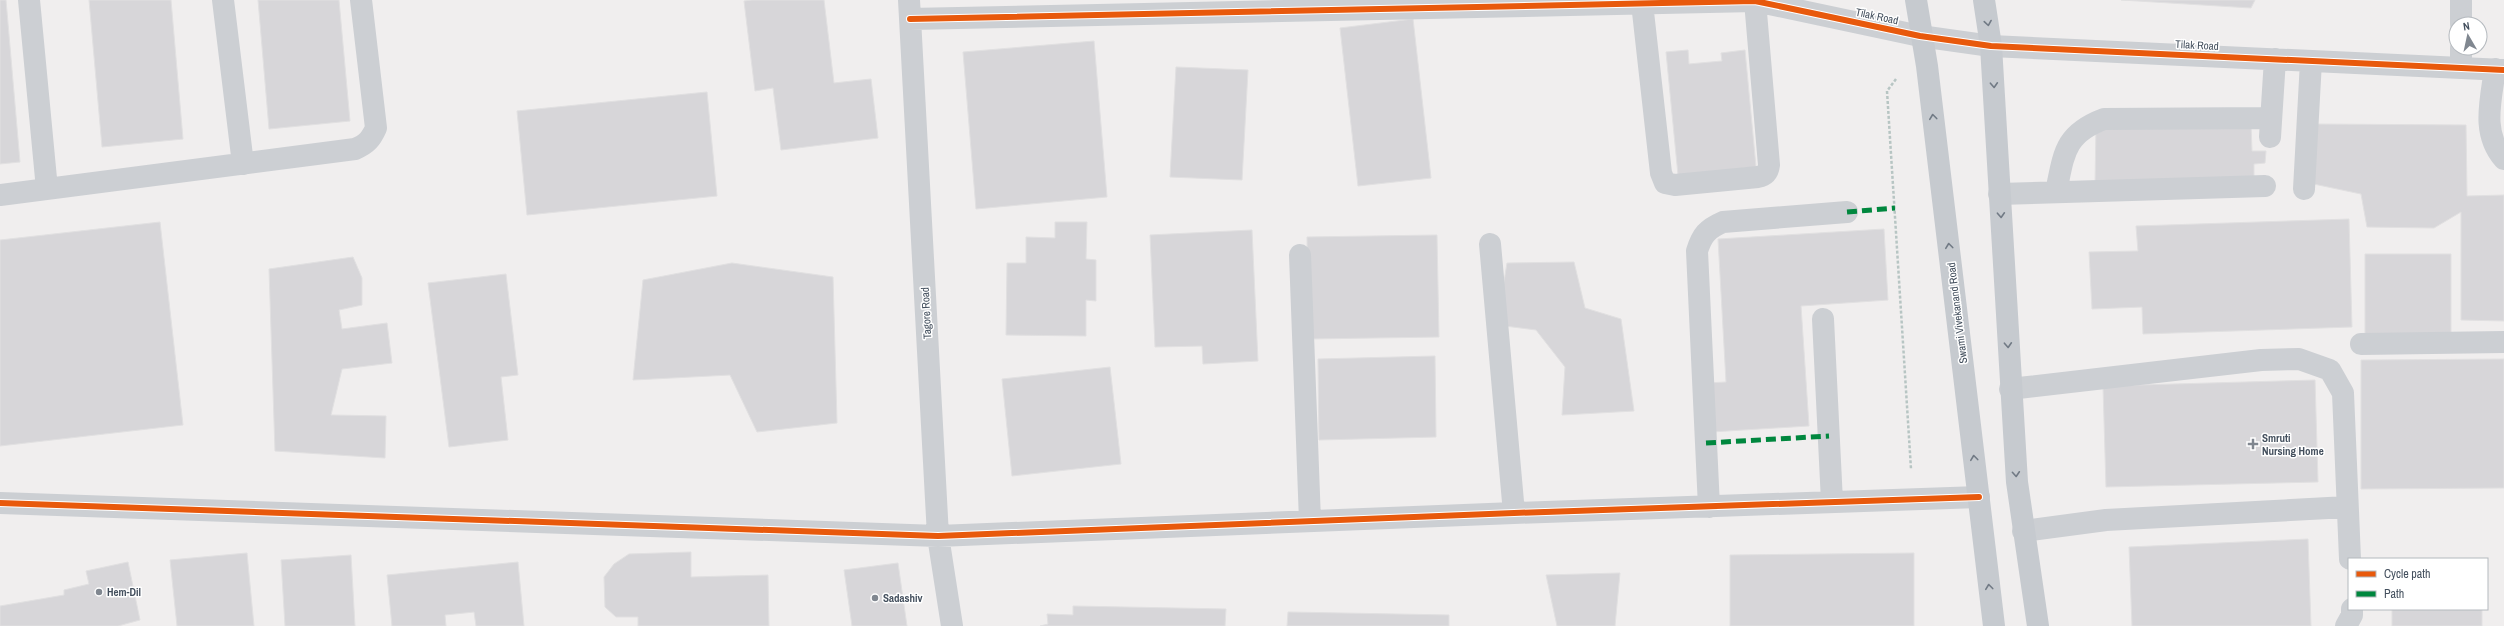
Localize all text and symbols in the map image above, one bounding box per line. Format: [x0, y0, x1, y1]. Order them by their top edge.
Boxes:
street label: Tilak Road [1854, 5, 1900, 27]
north arrow [2448, 16, 2488, 56]
text: N [2462, 19, 2471, 34]
one-way arrow [1983, 20, 1991, 26]
street label: Tilak Road [2175, 37, 2219, 53]
one-way arrow [1989, 82, 1998, 88]
one-way arrow [1929, 114, 1938, 120]
one-way arrow [1996, 212, 2005, 218]
one-way arrow [1944, 243, 1953, 249]
street label: Swami Vivekanand Road [1944, 262, 1970, 364]
street label: Tagore Road [918, 287, 934, 339]
one-way arrow [2003, 342, 2012, 348]
place label: Smruti Nursing Home [2262, 431, 2324, 458]
marker: Smruti Nursing Home [2247, 438, 2259, 450]
one-way arrow [1970, 455, 1979, 461]
one-way arrow [2012, 471, 2021, 477]
legend [2348, 558, 2488, 610]
text: Cycle path [2384, 566, 2431, 582]
one-way arrow [1985, 584, 1994, 590]
place label: Hem-Dil [107, 585, 141, 599]
text: Path [2384, 586, 2404, 602]
marker: Hem-Dil [94, 587, 104, 597]
place label: Sadashiv [883, 591, 923, 605]
marker: Sadashiv [870, 593, 880, 603]

